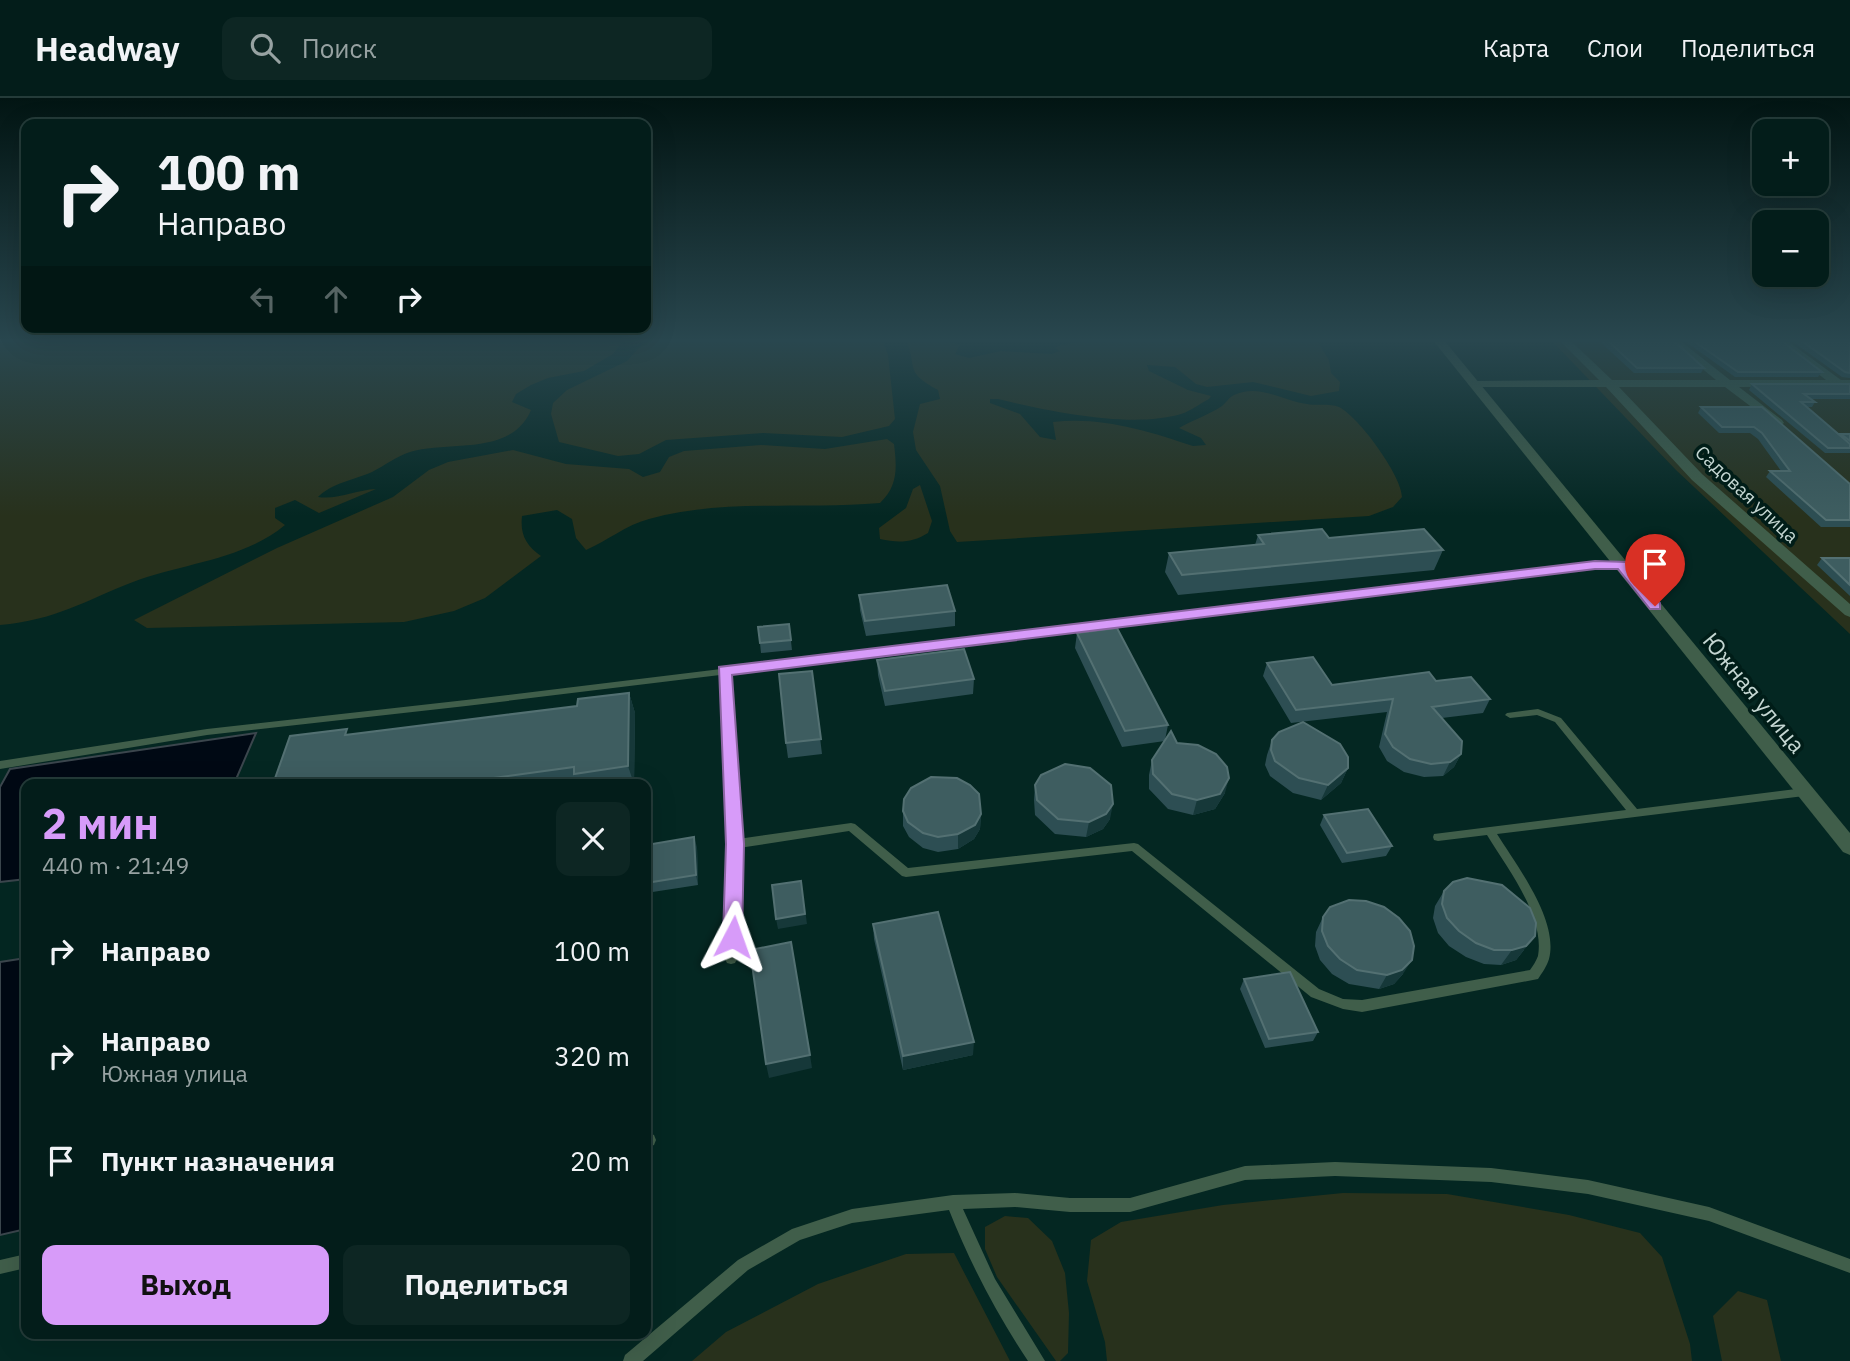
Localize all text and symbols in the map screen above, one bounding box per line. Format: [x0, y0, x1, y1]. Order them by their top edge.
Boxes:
search box [222, 17, 712, 80]
text: Headway [35, 27, 180, 70]
icon: search [246, 29, 284, 67]
text: Поиск [302, 31, 377, 65]
text: Карта [1483, 32, 1549, 64]
text: Слои [1587, 32, 1643, 64]
text: Поделиться [1681, 32, 1815, 64]
map controls [1752, 119, 1829, 287]
button: + [1752, 119, 1829, 196]
text: 100 m [157, 140, 301, 203]
icon: right [42, 147, 133, 238]
text: Направо [157, 202, 286, 244]
button: − [1752, 210, 1829, 287]
icon: left [244, 280, 282, 318]
icon: ahead [317, 280, 355, 318]
icon: right [390, 280, 428, 318]
street label: Садовая улица [1690, 440, 1804, 548]
pin [1625, 534, 1685, 606]
icon: arrive [1636, 545, 1674, 583]
street label: Южная улица [1697, 626, 1813, 759]
text: 2 мин [42, 796, 159, 851]
button: close [556, 802, 630, 876]
text: 440 m · 21:49 [42, 850, 189, 880]
position arrow [696, 900, 770, 974]
icon: right [42, 932, 80, 970]
text: Направо [101, 934, 210, 968]
text: 100 m [554, 934, 630, 968]
text: Направо [101, 1024, 210, 1058]
icon: right [42, 1037, 80, 1075]
text: 320 m [554, 1039, 630, 1073]
text: Южная улица [101, 1058, 248, 1088]
icon: arrive [42, 1142, 80, 1180]
text: Пункт назначения [101, 1144, 335, 1178]
text: 20 m [570, 1144, 630, 1178]
button: Выход [42, 1245, 329, 1325]
button: Поделиться [343, 1245, 630, 1325]

